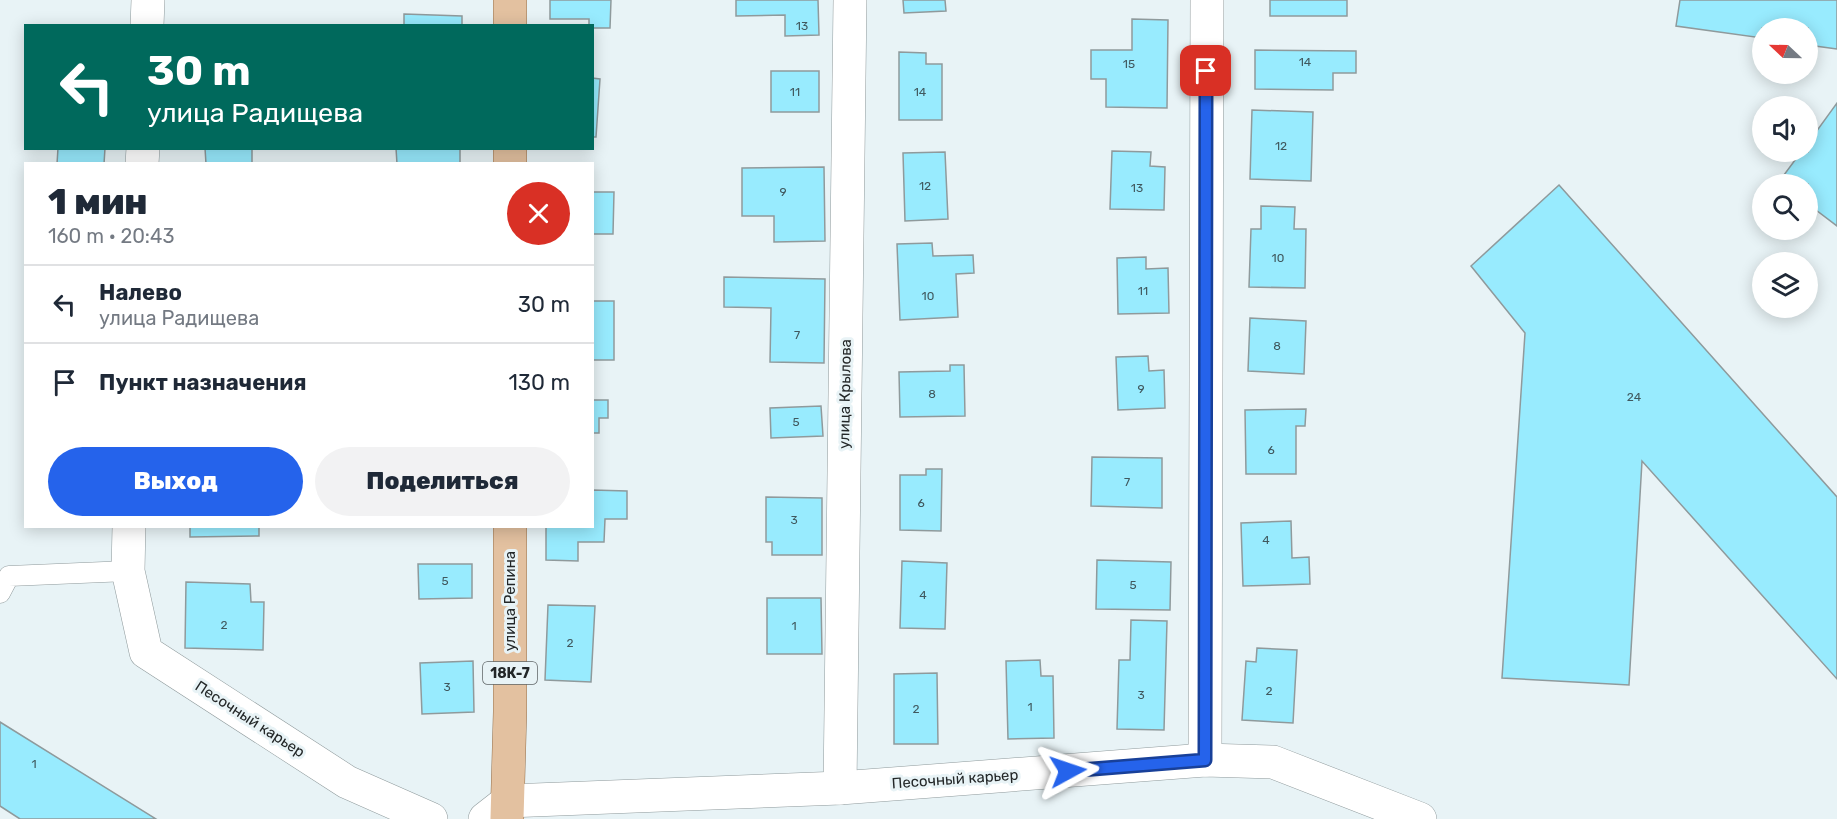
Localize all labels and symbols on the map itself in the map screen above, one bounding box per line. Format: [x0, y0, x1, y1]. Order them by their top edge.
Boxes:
north arrow [1752, 18, 1818, 84]
house number: 13 [796, 19, 808, 33]
pin [1180, 45, 1231, 96]
house number: 14 [1299, 55, 1312, 69]
house number: 15 [1123, 57, 1135, 71]
house number: 11 [790, 85, 800, 99]
house number: 14 [914, 85, 927, 99]
house number: 12 [1275, 139, 1287, 153]
house number: 12 [919, 179, 931, 193]
house number: 13 [1131, 181, 1143, 195]
house number: 9 [779, 185, 787, 199]
house number: 10 [1272, 251, 1284, 265]
house number: 11 [1138, 284, 1148, 298]
house number: 10 [922, 289, 934, 303]
house number: 7 [794, 328, 800, 342]
street label: улица Крылова [835, 339, 855, 449]
house number: 8 [1273, 339, 1281, 353]
house number: 9 [1137, 382, 1145, 396]
house number: 8 [928, 387, 936, 401]
house number: 24 [1627, 390, 1642, 404]
house number: 5 [792, 415, 800, 429]
house number: 6 [1267, 443, 1275, 457]
house number: 7 [1124, 475, 1130, 489]
house number: 6 [917, 496, 925, 510]
house number: 3 [790, 513, 798, 527]
house number: 4 [1262, 533, 1270, 547]
street label: улица Репина [501, 551, 519, 651]
house number: 5 [441, 574, 449, 588]
house number: 5 [1129, 578, 1137, 592]
house number: 4 [919, 588, 927, 602]
house number: 2 [220, 618, 228, 632]
house number: 1 [791, 619, 797, 633]
house number: 2 [566, 636, 574, 650]
road number: 18К-7 [483, 662, 537, 684]
street label: Песочный карьер [192, 677, 308, 761]
house number: 3 [443, 680, 451, 694]
house number: 2 [1265, 684, 1273, 698]
house number: 3 [1137, 688, 1145, 702]
house number: 1 [1027, 700, 1033, 714]
house number: 2 [912, 702, 920, 716]
position arrow [1036, 739, 1100, 803]
house number: 1 [31, 757, 37, 771]
street label: Песочный карьер [891, 766, 1019, 792]

